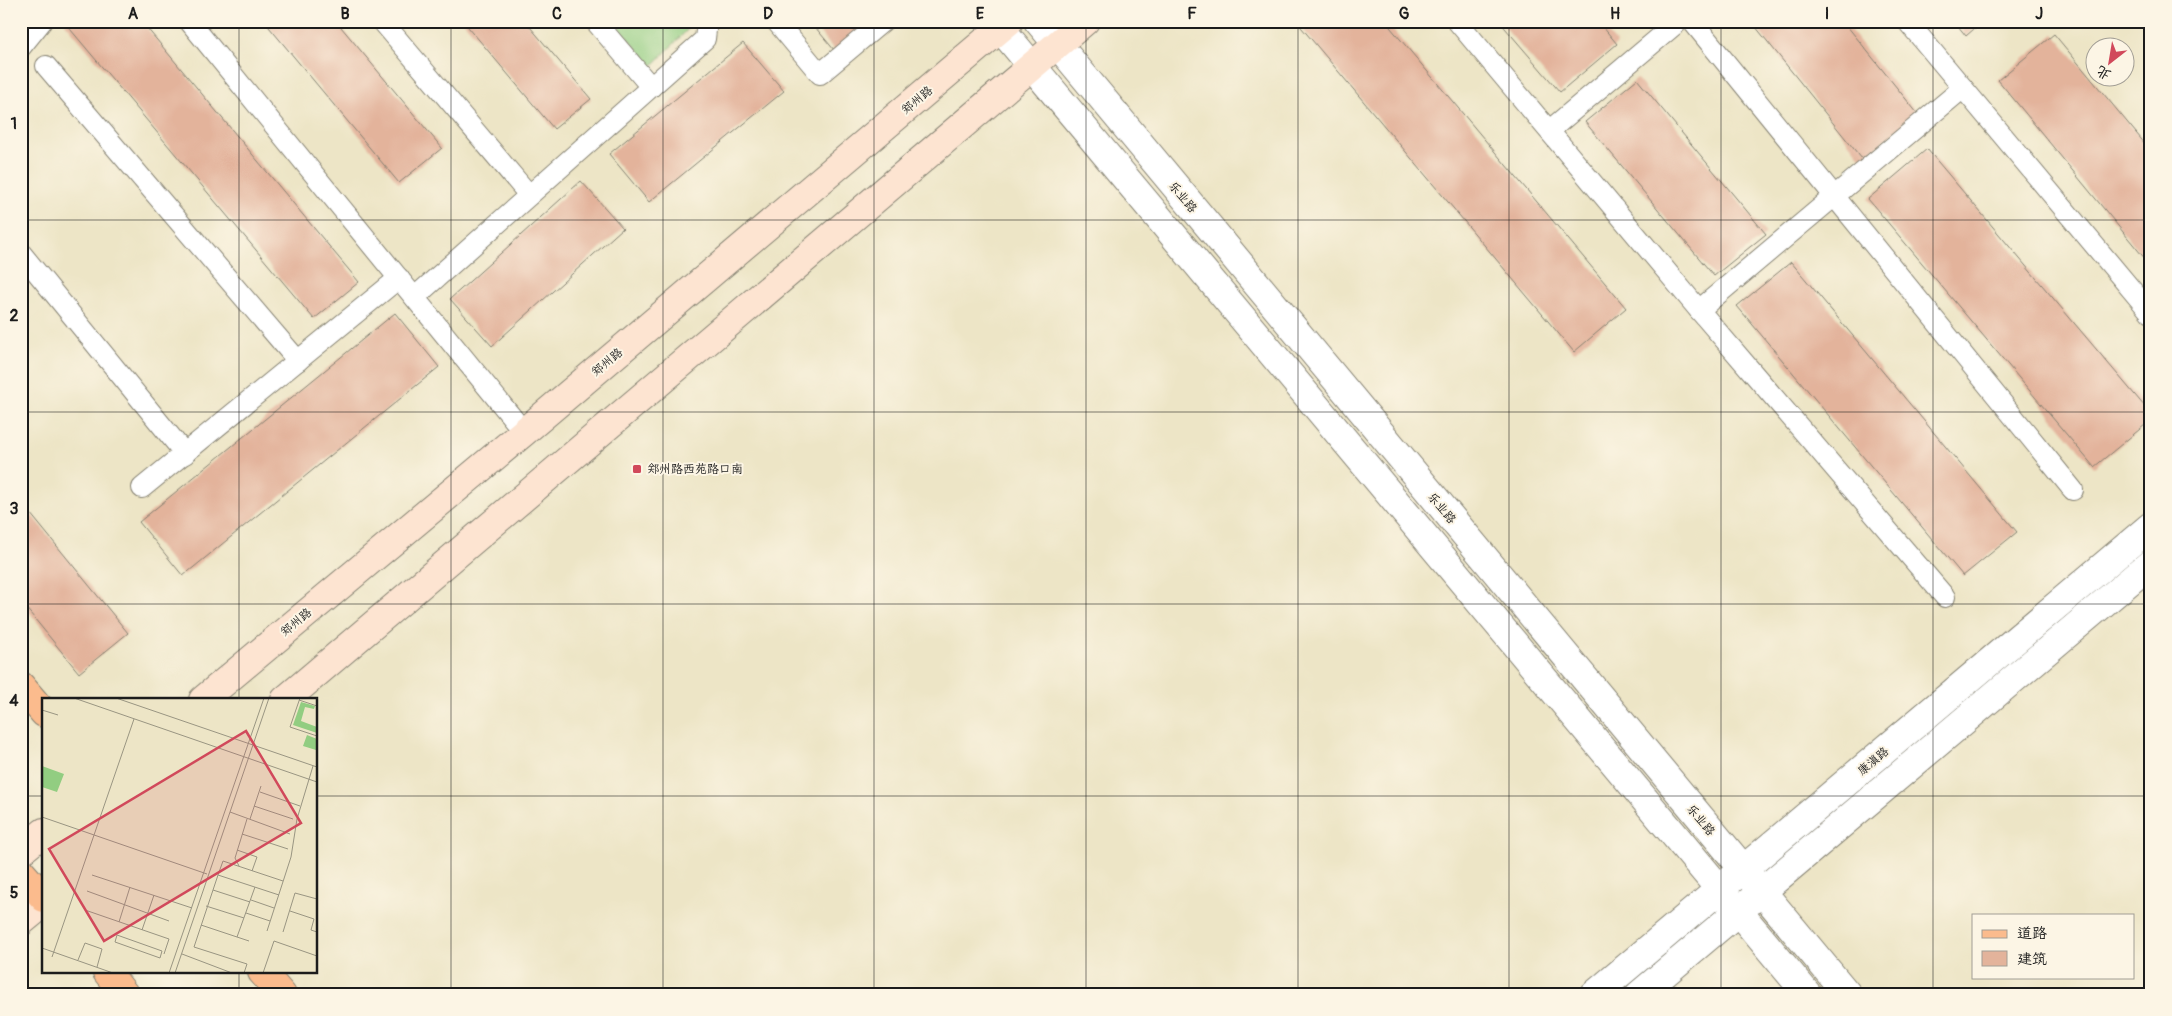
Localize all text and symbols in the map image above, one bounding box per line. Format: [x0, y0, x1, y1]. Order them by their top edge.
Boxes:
text: A [128, 4, 139, 24]
text: B [340, 4, 350, 24]
text: C [552, 4, 562, 24]
text: D [763, 4, 773, 24]
text: E [976, 4, 985, 24]
text: F [1187, 4, 1197, 24]
text: G [1399, 4, 1410, 24]
text: H [1610, 4, 1620, 24]
text: I [1825, 4, 1829, 24]
text: J [2035, 4, 2043, 24]
north arrow [2084, 38, 2134, 88]
text: 北 [2093, 62, 2114, 84]
street label: 郑州路 [899, 83, 936, 118]
text: 1 [11, 114, 17, 134]
street label: 乐业路 [1165, 179, 1200, 216]
text: 2 [10, 306, 19, 326]
street label: 郑州路 [589, 345, 626, 380]
place label: 郑州路西苑路口南 [647, 462, 743, 477]
marker: 郑州路西苑路口南 [631, 463, 643, 475]
street label: 乐业路 [1424, 490, 1459, 527]
text: 3 [10, 499, 19, 519]
street label: 郑州路 [278, 605, 315, 640]
text: 4 [9, 691, 19, 711]
inset map [42, 698, 318, 974]
street label: 康滇路 [1855, 744, 1892, 779]
street label: 乐业路 [1683, 802, 1718, 839]
text: 5 [10, 883, 19, 903]
legend [1972, 914, 2134, 978]
text: 道路 [2017, 924, 2047, 943]
text: 建筑 [2017, 950, 2047, 969]

